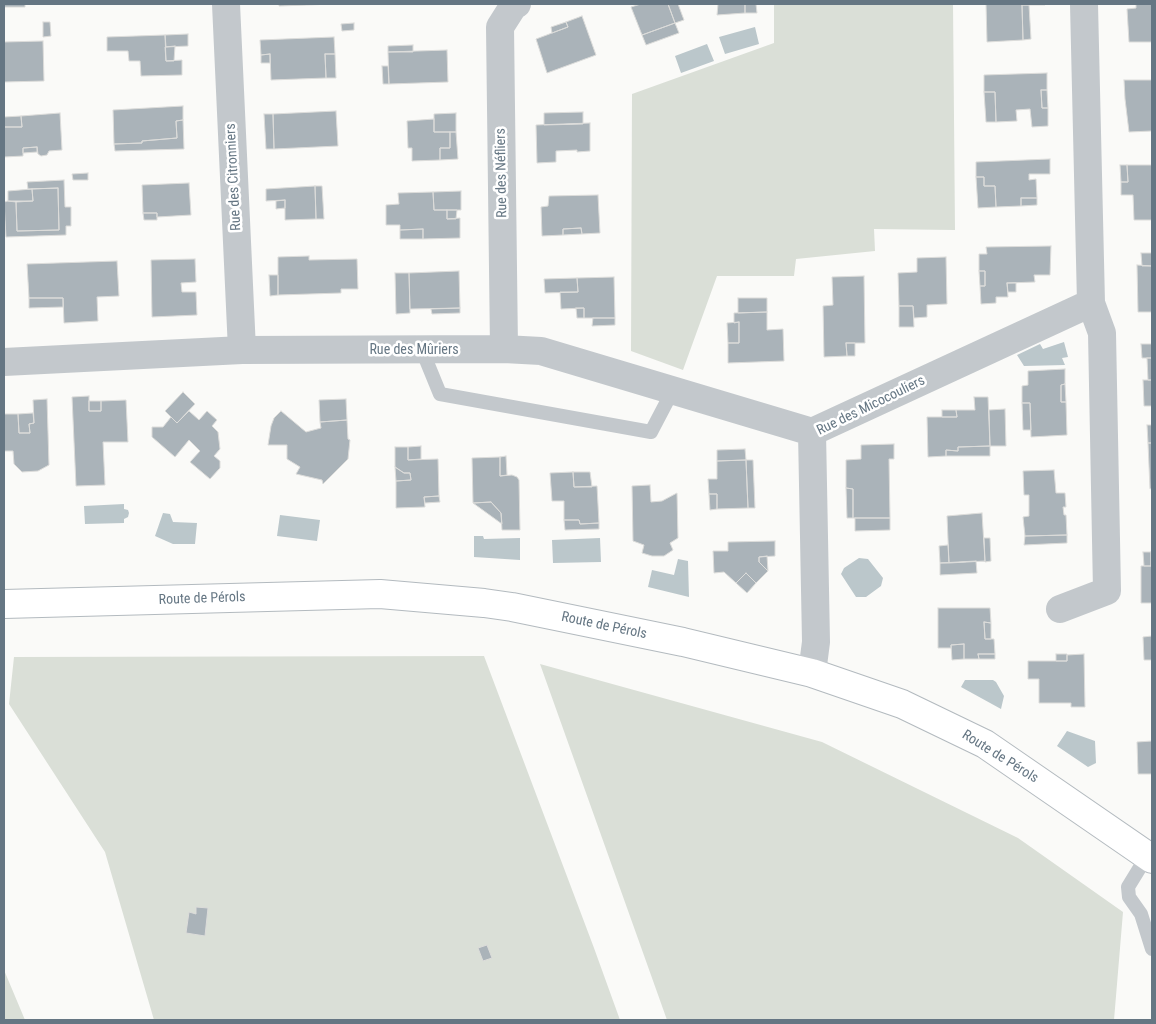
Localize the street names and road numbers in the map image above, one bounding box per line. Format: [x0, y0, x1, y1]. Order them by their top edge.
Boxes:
street label: Rue des Citronniers [223, 123, 245, 231]
street label: Rue des Néfliers [493, 128, 511, 218]
street label: Rue des Mûriers [369, 342, 459, 358]
street label: Rue des Micocouliers [814, 373, 928, 439]
street label: Route de Pérols [158, 589, 246, 609]
street label: Route de Pérols [560, 609, 648, 643]
street label: Route de Pérols [959, 727, 1041, 787]

